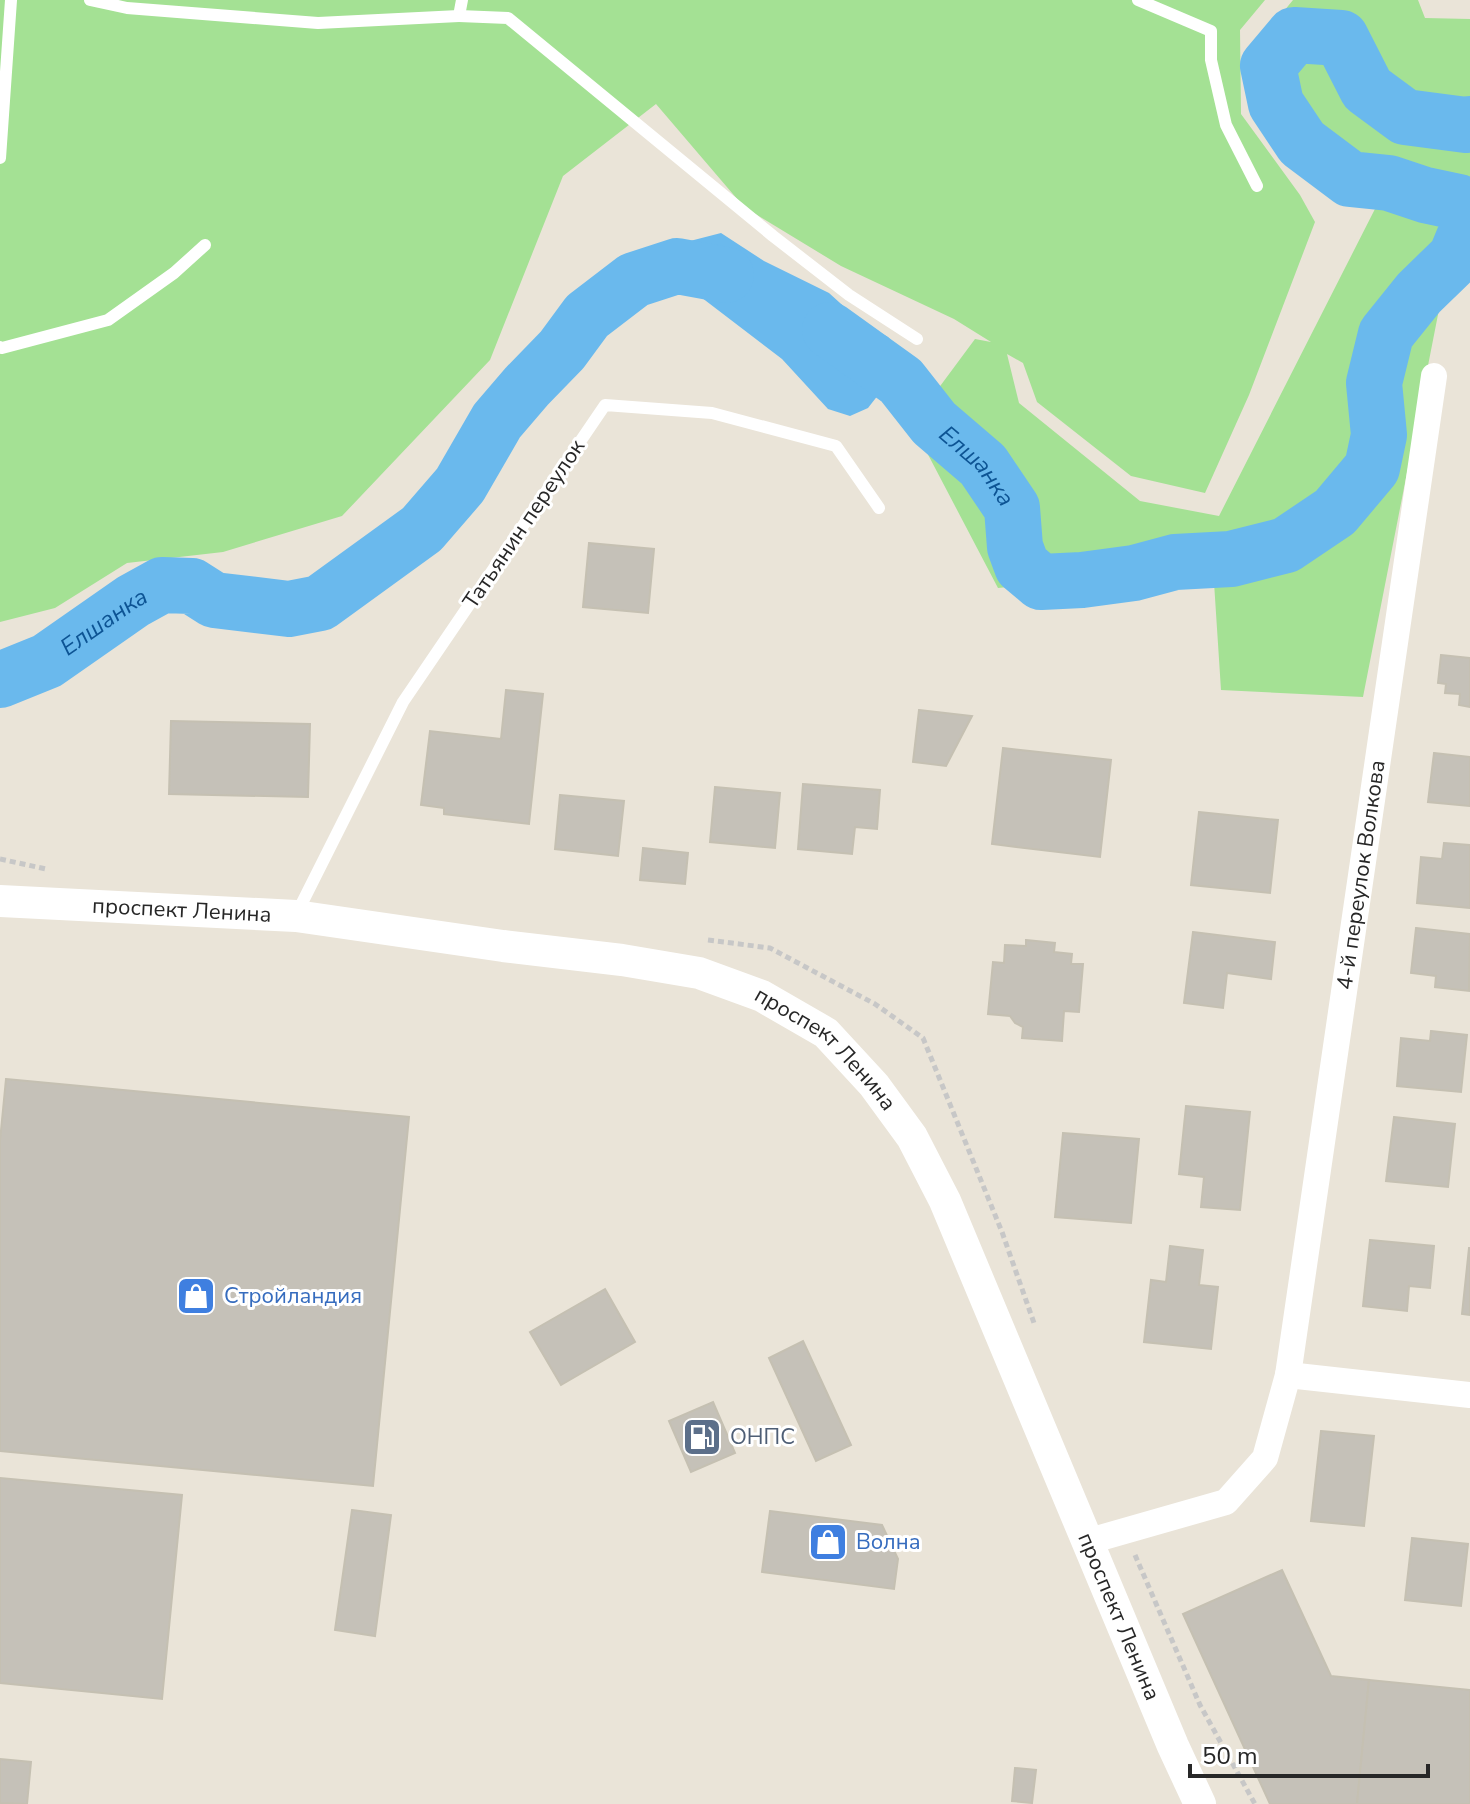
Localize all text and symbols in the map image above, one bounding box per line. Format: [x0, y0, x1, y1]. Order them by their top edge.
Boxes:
water label: Елшанка [932, 418, 1022, 512]
street label: Татьянин переулок [456, 433, 592, 615]
water label: Елшанка [54, 580, 153, 663]
street label: 4-й переулок Волкова [1330, 758, 1393, 992]
street label: проспект Ленина [91, 891, 272, 930]
street label: проспект Ленина [749, 980, 903, 1117]
shop icon: Стройландия [175, 1275, 217, 1317]
place label: Стройландия [224, 1281, 362, 1311]
fuel station icon: ОНПС [681, 1416, 723, 1458]
place label: ОНПС [730, 1422, 795, 1452]
shop icon: Волна [807, 1521, 849, 1563]
place label: Волна [856, 1527, 921, 1557]
street label: проспект Ленина [1070, 1528, 1167, 1705]
scale bar [1190, 1728, 1428, 1778]
text: 50 m [1202, 1740, 1258, 1772]

